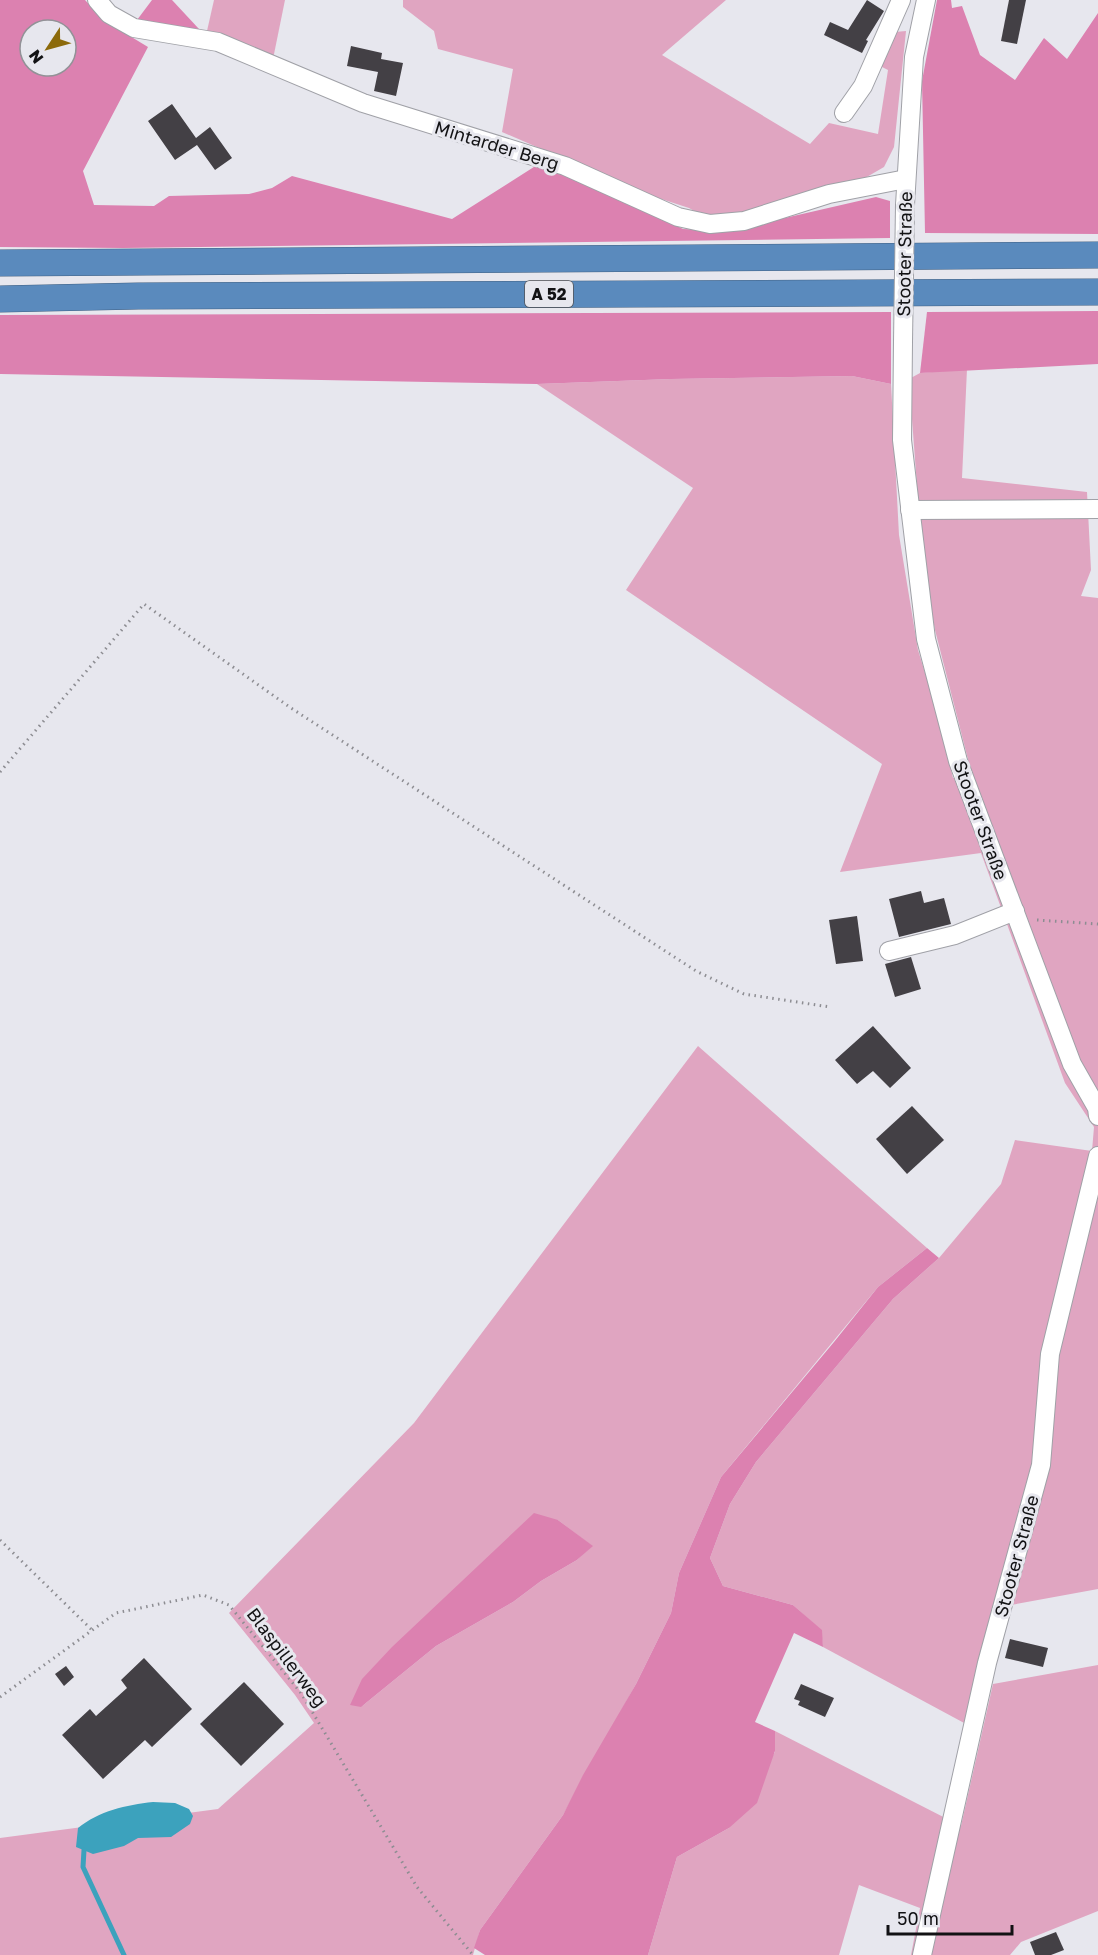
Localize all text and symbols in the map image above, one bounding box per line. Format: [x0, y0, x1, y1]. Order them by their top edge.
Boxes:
north arrow [18, 18, 78, 78]
text: N [24, 46, 48, 68]
street label: Mintarder Berg [432, 116, 562, 174]
street label: Stooter Straße [892, 191, 916, 317]
road number: A 52 [525, 281, 573, 307]
street label: Stooter Straße [949, 757, 1013, 883]
street label: Stooter Straße [989, 1493, 1043, 1619]
street label: Blaspillerweg [243, 1603, 331, 1711]
scale bar [888, 1898, 1012, 1936]
text: 50 m [897, 1907, 939, 1929]

